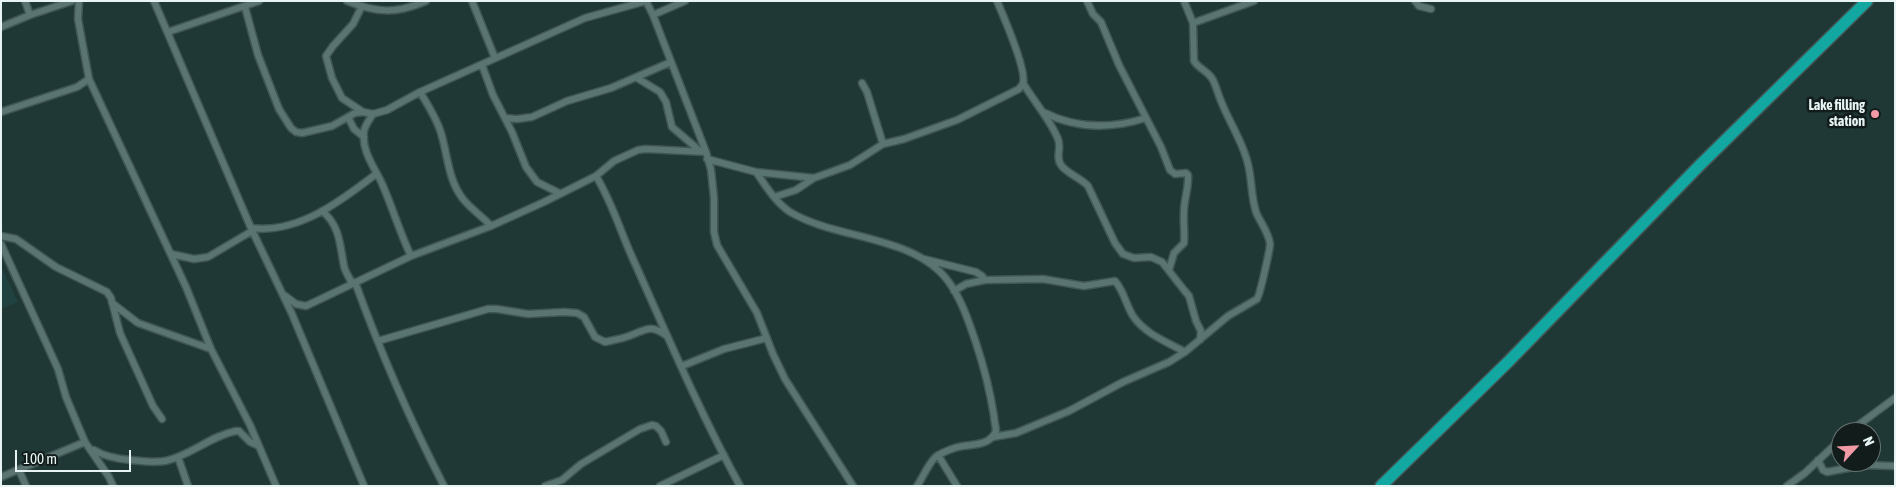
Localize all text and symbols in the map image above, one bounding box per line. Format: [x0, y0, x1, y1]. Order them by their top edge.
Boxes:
place label: Lake filling station [1808, 98, 1865, 130]
marker: Lake filling station [1869, 108, 1881, 120]
north arrow [1831, 422, 1881, 472]
text: N [1860, 434, 1878, 448]
scale bar [18, 440, 134, 472]
text: 100 m [23, 450, 57, 467]

